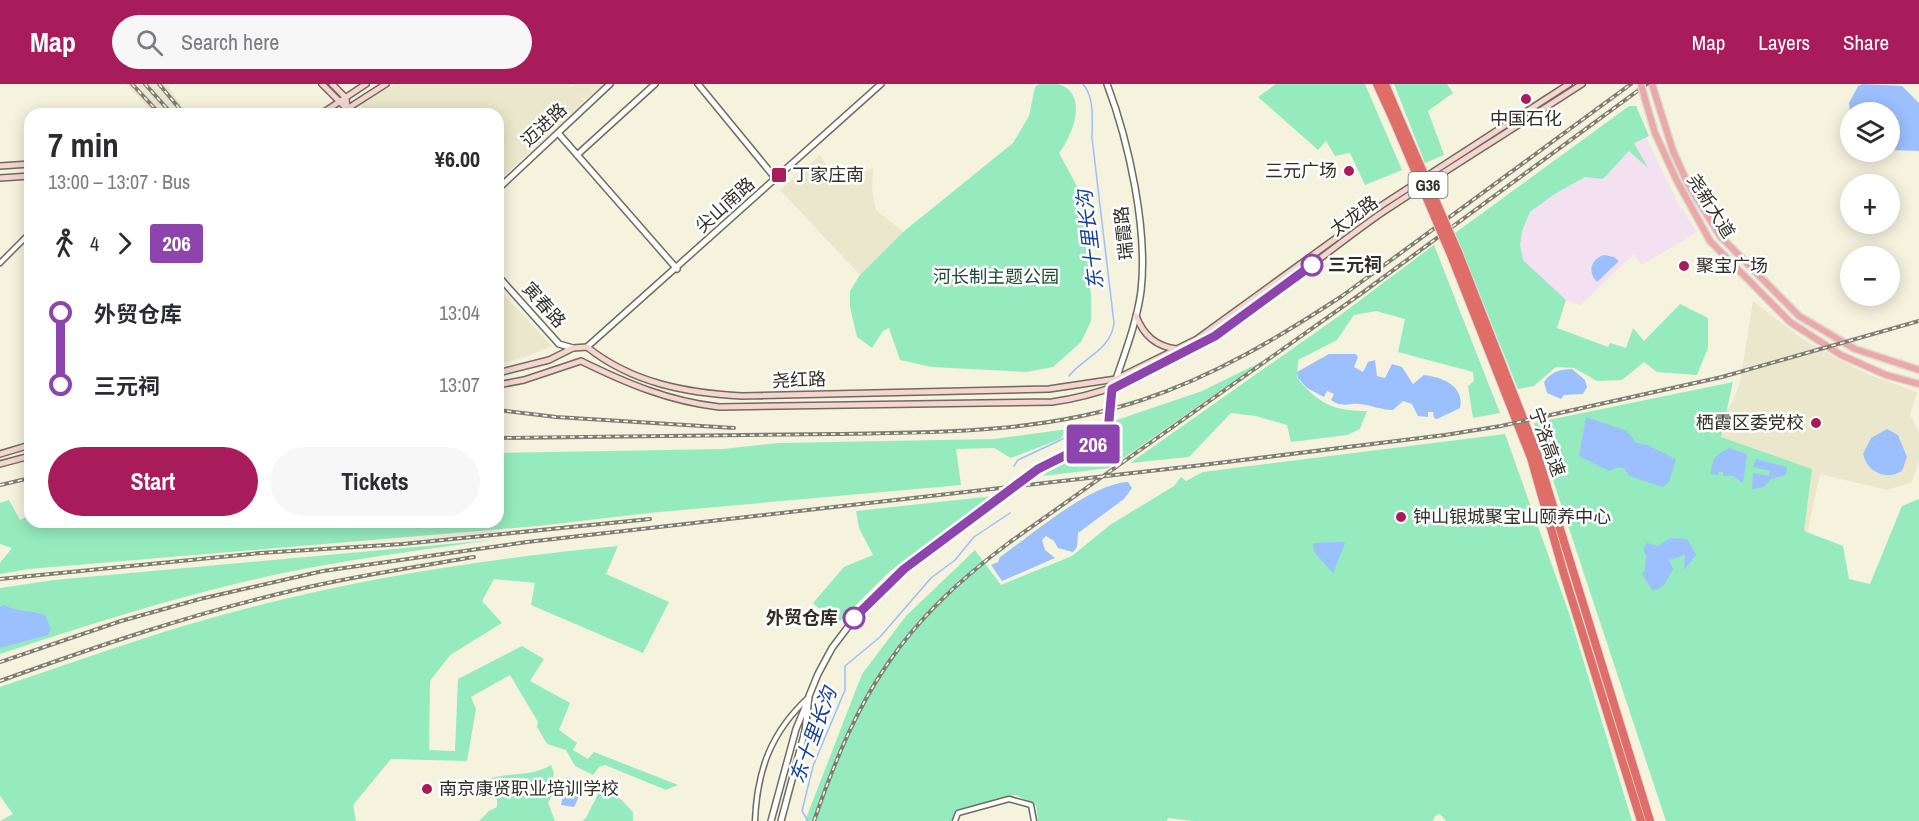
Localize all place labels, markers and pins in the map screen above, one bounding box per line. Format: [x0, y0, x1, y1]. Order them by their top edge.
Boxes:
marker: 中国石化 [1519, 92, 1533, 106]
place label: 中国石化 [1490, 106, 1562, 131]
place label: 三元广场 [1265, 158, 1337, 183]
place label: 丁家庄南 [792, 162, 864, 187]
marker: 三元广场 [1342, 164, 1356, 178]
marker: 丁家庄南 [770, 166, 788, 184]
place label: 三元祠 [1328, 252, 1382, 277]
place label: 聚宝广场 [1696, 253, 1768, 278]
marker: 三元祠 [1301, 254, 1323, 276]
marker: 聚宝广场 [1677, 259, 1691, 273]
place label: 栖霞区委党校 [1696, 410, 1804, 435]
marker: 栖霞区委党校 [1809, 416, 1823, 430]
place label: 钟山银城聚宝山颐养中心 [1413, 504, 1611, 529]
marker: 钟山银城聚宝山颐养中心 [1394, 510, 1408, 524]
place label: 外贸仓库 [766, 605, 838, 630]
marker: 外贸仓库 [843, 607, 865, 629]
place label: 南京康贤职业培训学校 [439, 776, 619, 801]
marker: 南京康贤职业培训学校 [420, 782, 434, 796]

